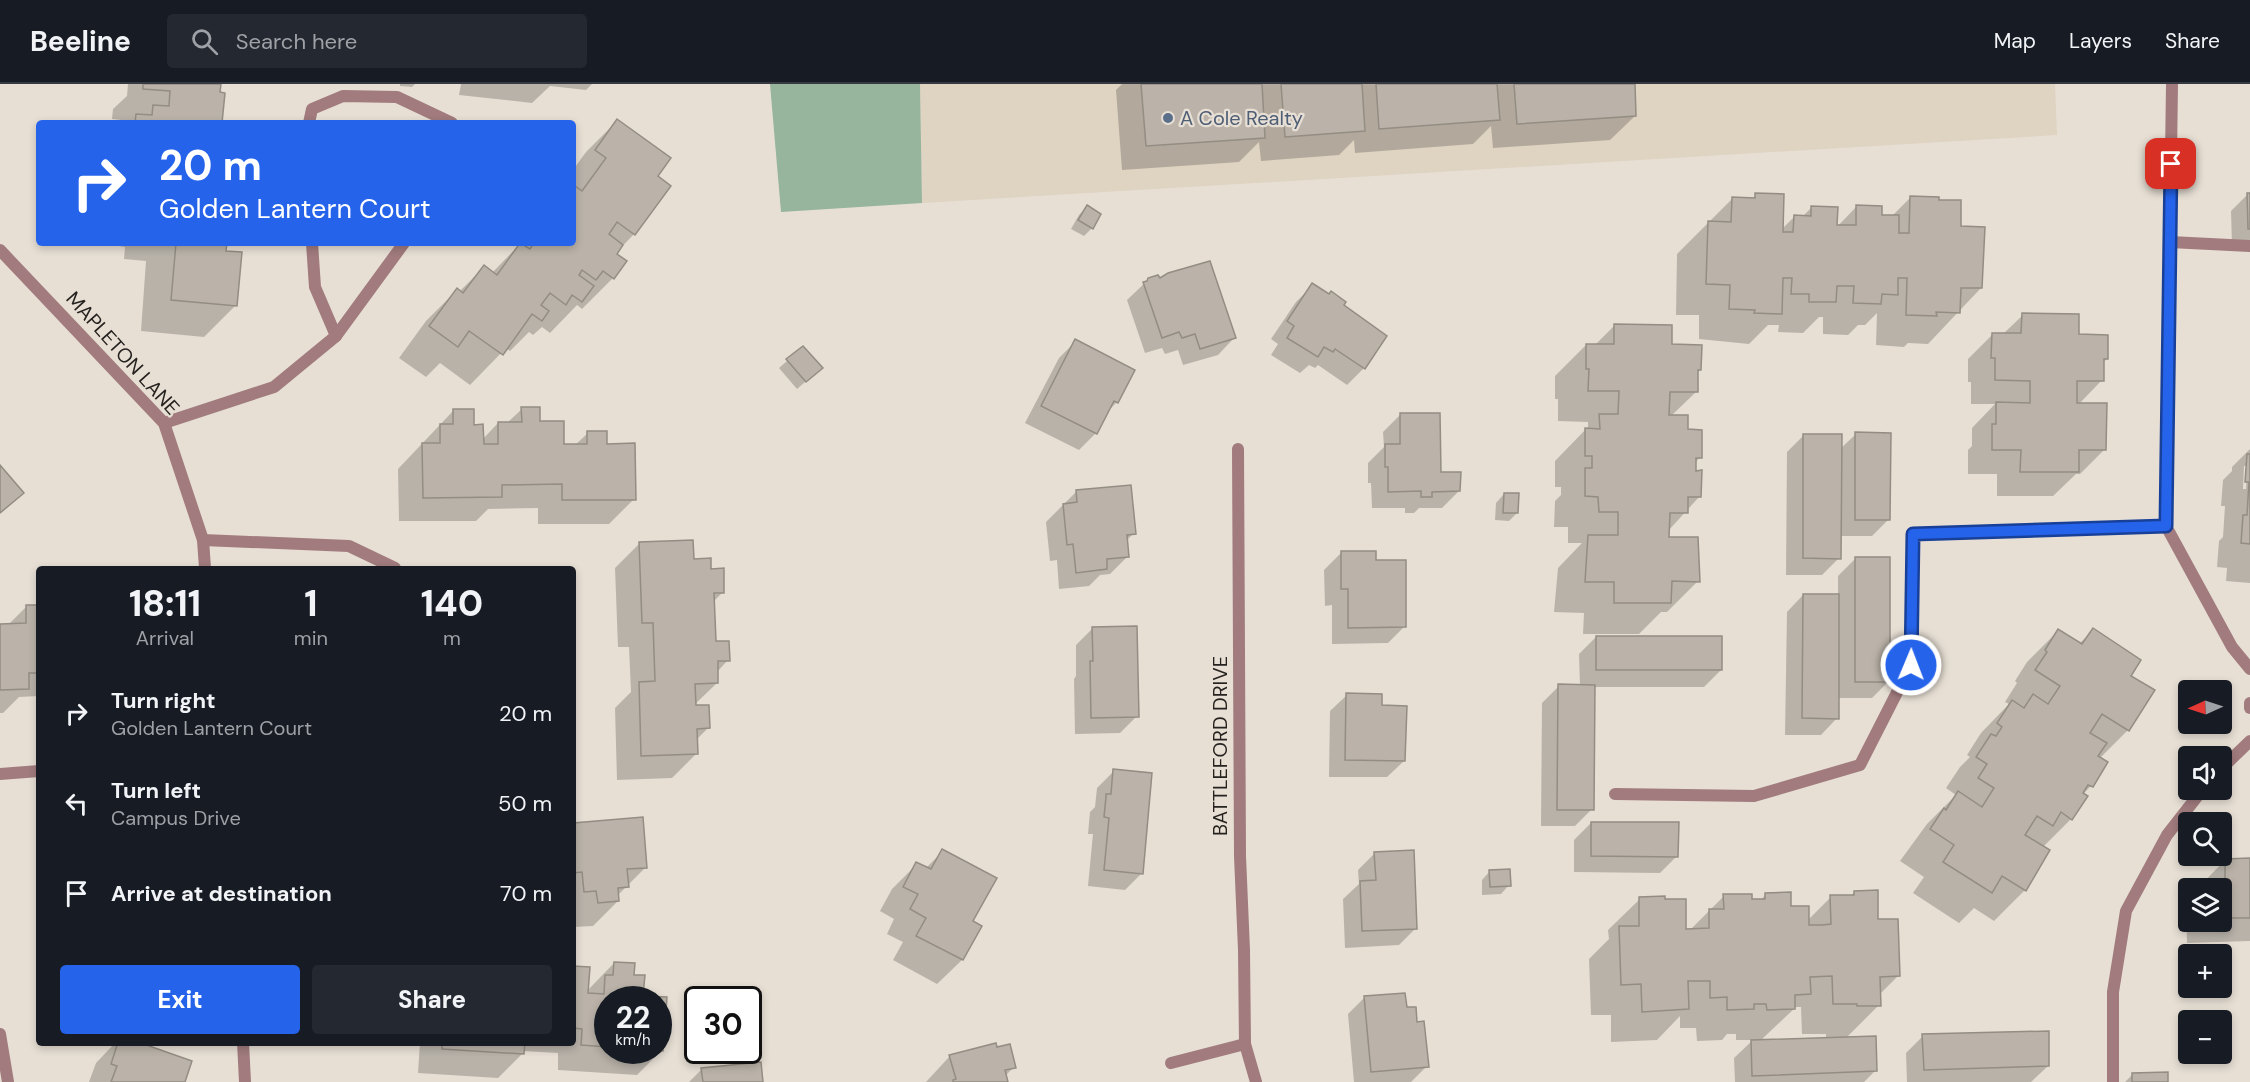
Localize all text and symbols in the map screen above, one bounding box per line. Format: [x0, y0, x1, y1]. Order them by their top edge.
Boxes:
search box [167, 14, 587, 68]
text: Beeline [30, 23, 131, 60]
icon: search [188, 25, 221, 58]
text: Search here [236, 27, 357, 56]
text: Map [1994, 27, 2036, 55]
text: Layers [2069, 27, 2132, 55]
text: Share [2165, 27, 2220, 55]
place label: A Cole Realty [1180, 105, 1303, 131]
marker: A Cole Realty [1161, 111, 1175, 125]
text: 20 m [159, 138, 262, 193]
pin [2145, 138, 2196, 189]
icon: right [60, 144, 138, 222]
icon: arrive [2154, 147, 2187, 180]
text: Golden Lantern Court [159, 191, 431, 226]
street label: MAPLETON LANE [61, 286, 185, 420]
text: 18:11 [129, 580, 201, 627]
text: 1 [304, 580, 318, 627]
text: 140 [421, 580, 483, 627]
text: Arrival [136, 625, 194, 651]
text: min [294, 625, 328, 651]
text: m [443, 625, 461, 651]
position arrow [1879, 633, 1943, 697]
street label: BATTLEFORD DRIVE [1207, 656, 1233, 836]
north arrow [2178, 680, 2232, 734]
map controls [2178, 680, 2232, 1064]
text: Turn right [111, 686, 216, 715]
icon: right [60, 697, 93, 730]
text: 20 m [499, 699, 552, 728]
text: Golden Lantern Court [111, 715, 312, 741]
button: sound [2178, 746, 2232, 800]
text: Turn left [111, 776, 201, 805]
icon: left [60, 787, 93, 820]
text: 50 m [498, 789, 552, 818]
text: Campus Drive [111, 805, 241, 831]
button: search [2178, 812, 2232, 866]
icon: arrive [60, 877, 93, 910]
button: layers [2178, 878, 2232, 932]
text: Arrive at destination [111, 879, 332, 908]
text: 70 m [500, 879, 552, 908]
button: + [2178, 944, 2232, 998]
button: Exit [60, 965, 300, 1034]
button: Share [312, 965, 552, 1034]
speed limit sign: 30 [684, 986, 762, 1064]
text: 22 [616, 998, 650, 1037]
button: − [2178, 1010, 2232, 1064]
text: km/h [615, 1030, 651, 1050]

